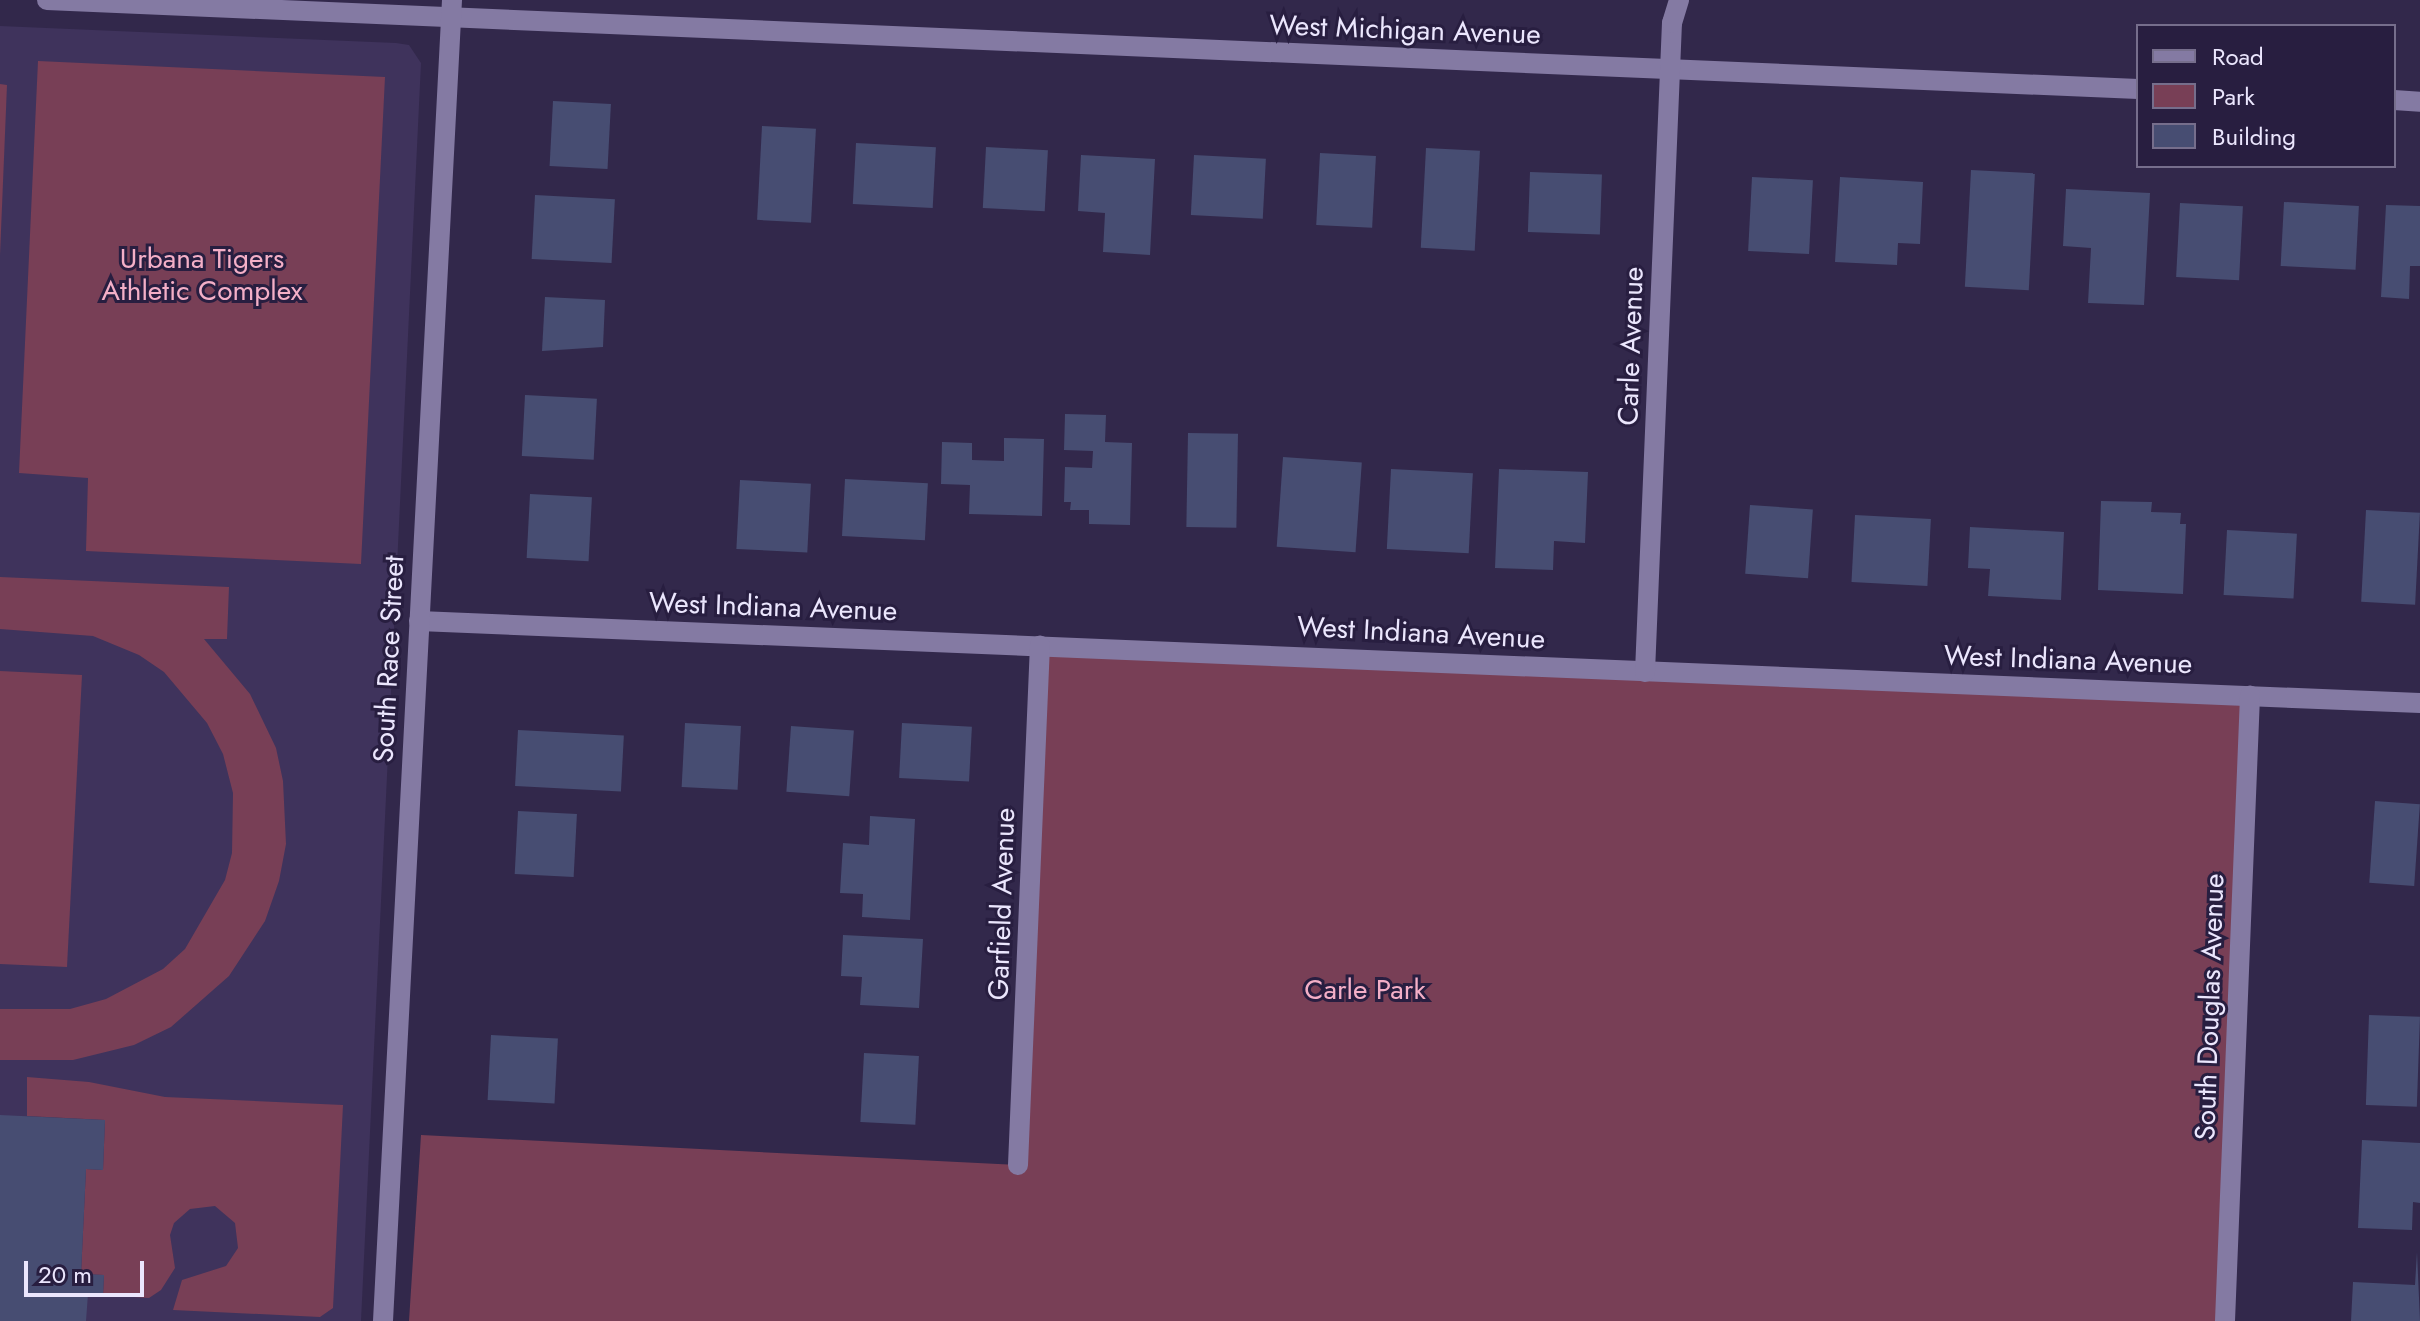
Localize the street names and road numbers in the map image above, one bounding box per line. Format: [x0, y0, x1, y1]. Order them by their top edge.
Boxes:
street label: West Michigan Avenue [1269, 8, 1541, 52]
street label: Carle Avenue [1611, 266, 1651, 426]
street label: South Race Street [367, 555, 411, 763]
street label: West Indiana Avenue [648, 586, 898, 628]
street label: West Indiana Avenue [1296, 610, 1546, 656]
street label: West Indiana Avenue [1943, 639, 2193, 681]
street label: Garfield Avenue [982, 807, 1022, 1001]
street label: South Douglas Avenue [2189, 873, 2231, 1141]

